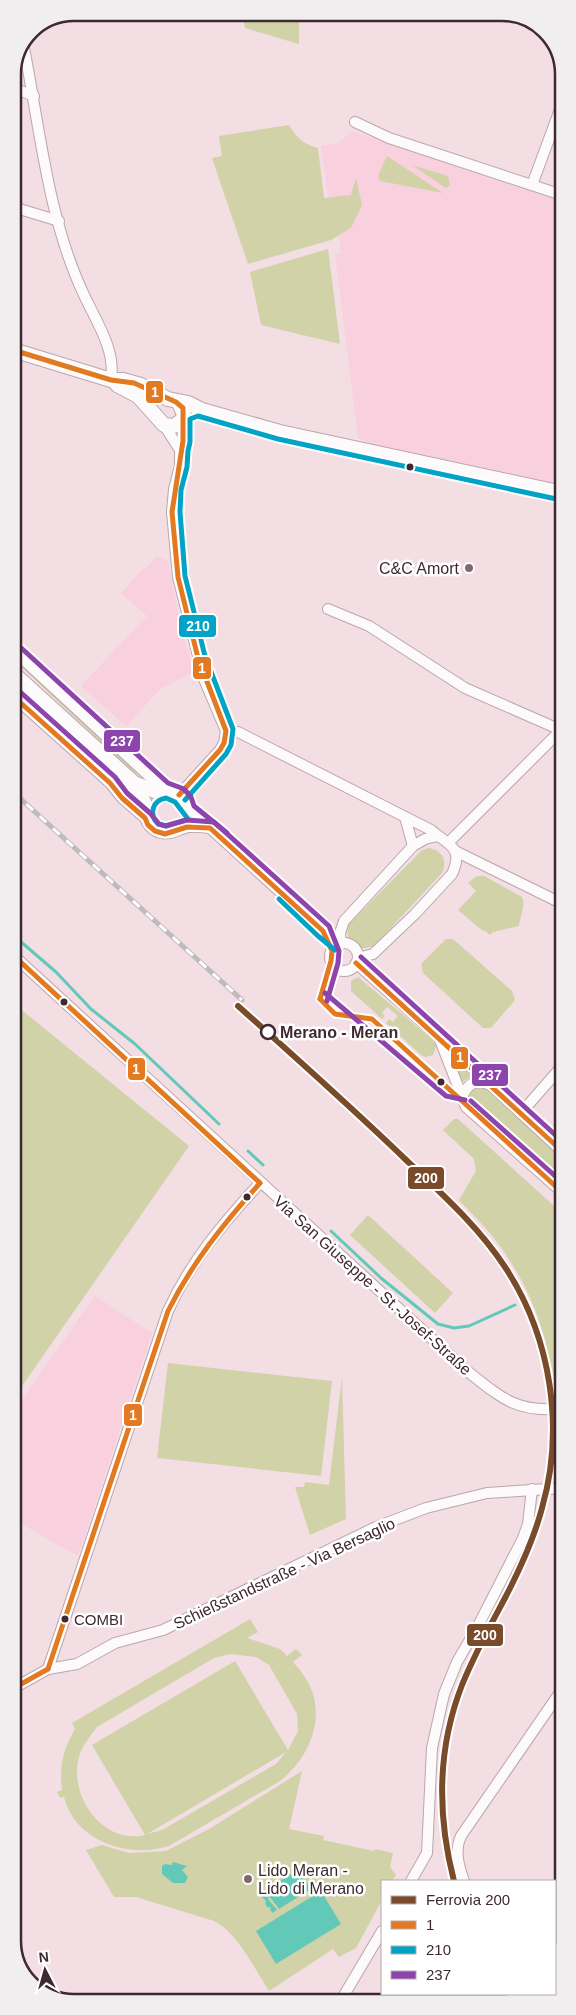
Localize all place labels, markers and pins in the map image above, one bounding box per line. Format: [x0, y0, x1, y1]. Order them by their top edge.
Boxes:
unlabelled marker [405, 462, 415, 472]
place label: C&C Amort [379, 560, 460, 577]
marker: C&C Amort [463, 562, 475, 574]
unlabelled marker [59, 997, 69, 1007]
marker: Merano - Meran [260, 1024, 276, 1040]
place label: Merano - Meran [280, 1024, 398, 1041]
unlabelled marker [436, 1077, 446, 1087]
unlabelled marker [242, 1192, 252, 1202]
place label: COMBI [74, 1611, 123, 1628]
marker: COMBI [60, 1614, 70, 1624]
place label: Lido Meran - Lido di Merano [258, 1862, 364, 1897]
marker: Lido Meran - Lido di Merano [242, 1873, 254, 1885]

